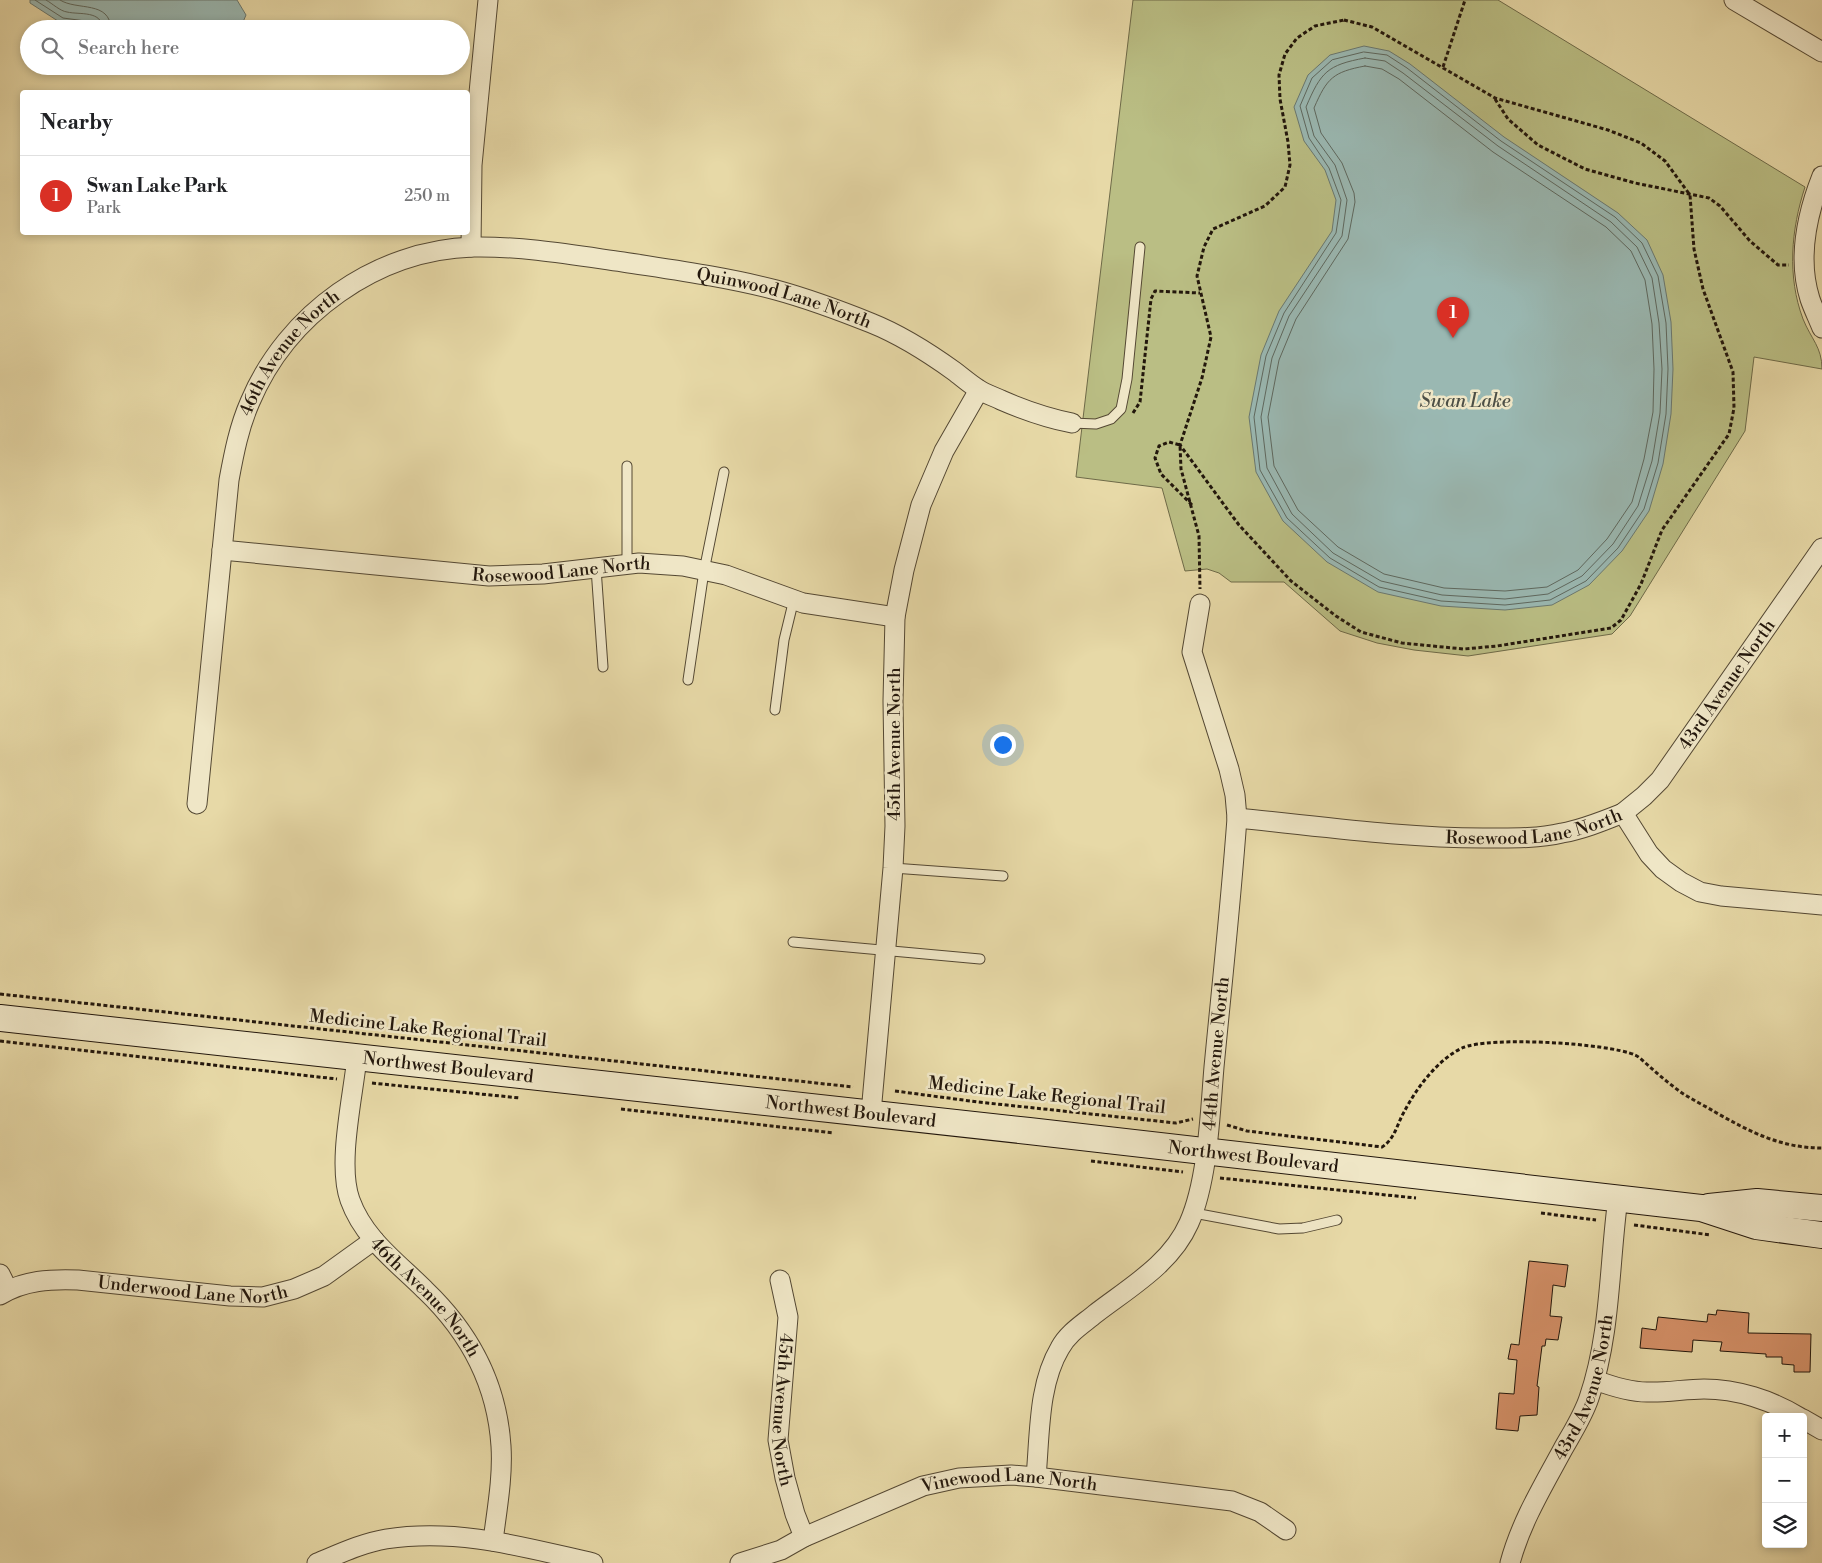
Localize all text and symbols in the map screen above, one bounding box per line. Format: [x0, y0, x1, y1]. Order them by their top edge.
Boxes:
search box [20, 20, 470, 75]
icon: search [38, 34, 66, 62]
text: Search here [78, 36, 179, 60]
text: Nearby [40, 110, 113, 136]
text: Swan Lake Park [87, 174, 228, 198]
text: 1 [52, 186, 60, 206]
text: 250 m [404, 186, 450, 206]
text: Park [87, 198, 120, 218]
street label: Quinwood Lane North [695, 263, 875, 334]
street label: 46th Avenue North [235, 285, 345, 419]
pin: 1 [1437, 297, 1469, 338]
water label: Swan Lake [1419, 389, 1511, 413]
street label: Rosewood Lane North [471, 552, 652, 588]
street label: 43rd Avenue North [1673, 615, 1781, 755]
street label: 45th Avenue North [883, 667, 906, 821]
your location [990, 732, 1016, 758]
street label: Rosewood Lane North [1445, 803, 1626, 850]
street label: 44th Avenue North [1198, 975, 1235, 1132]
street label: Medicine Lake Regional Trail [308, 1005, 548, 1052]
street label: Northwest Boulevard [362, 1047, 536, 1089]
street label: Medicine Lake Regional Trail [927, 1072, 1167, 1119]
street label: Northwest Boulevard [764, 1091, 938, 1133]
street label: Northwest Boulevard [1167, 1136, 1341, 1178]
street label: 46th Avenue North [365, 1232, 485, 1361]
street label: Underwood Lane North [96, 1271, 291, 1309]
street label: 43rd Avenue North [1548, 1313, 1619, 1465]
street label: 45th Avenue North [766, 1332, 798, 1489]
map controls [1762, 1413, 1807, 1548]
button: + [1762, 1413, 1807, 1458]
button: − [1762, 1458, 1807, 1503]
street label: Vinewood Lane North [918, 1464, 1099, 1498]
button: layers [1762, 1503, 1807, 1548]

